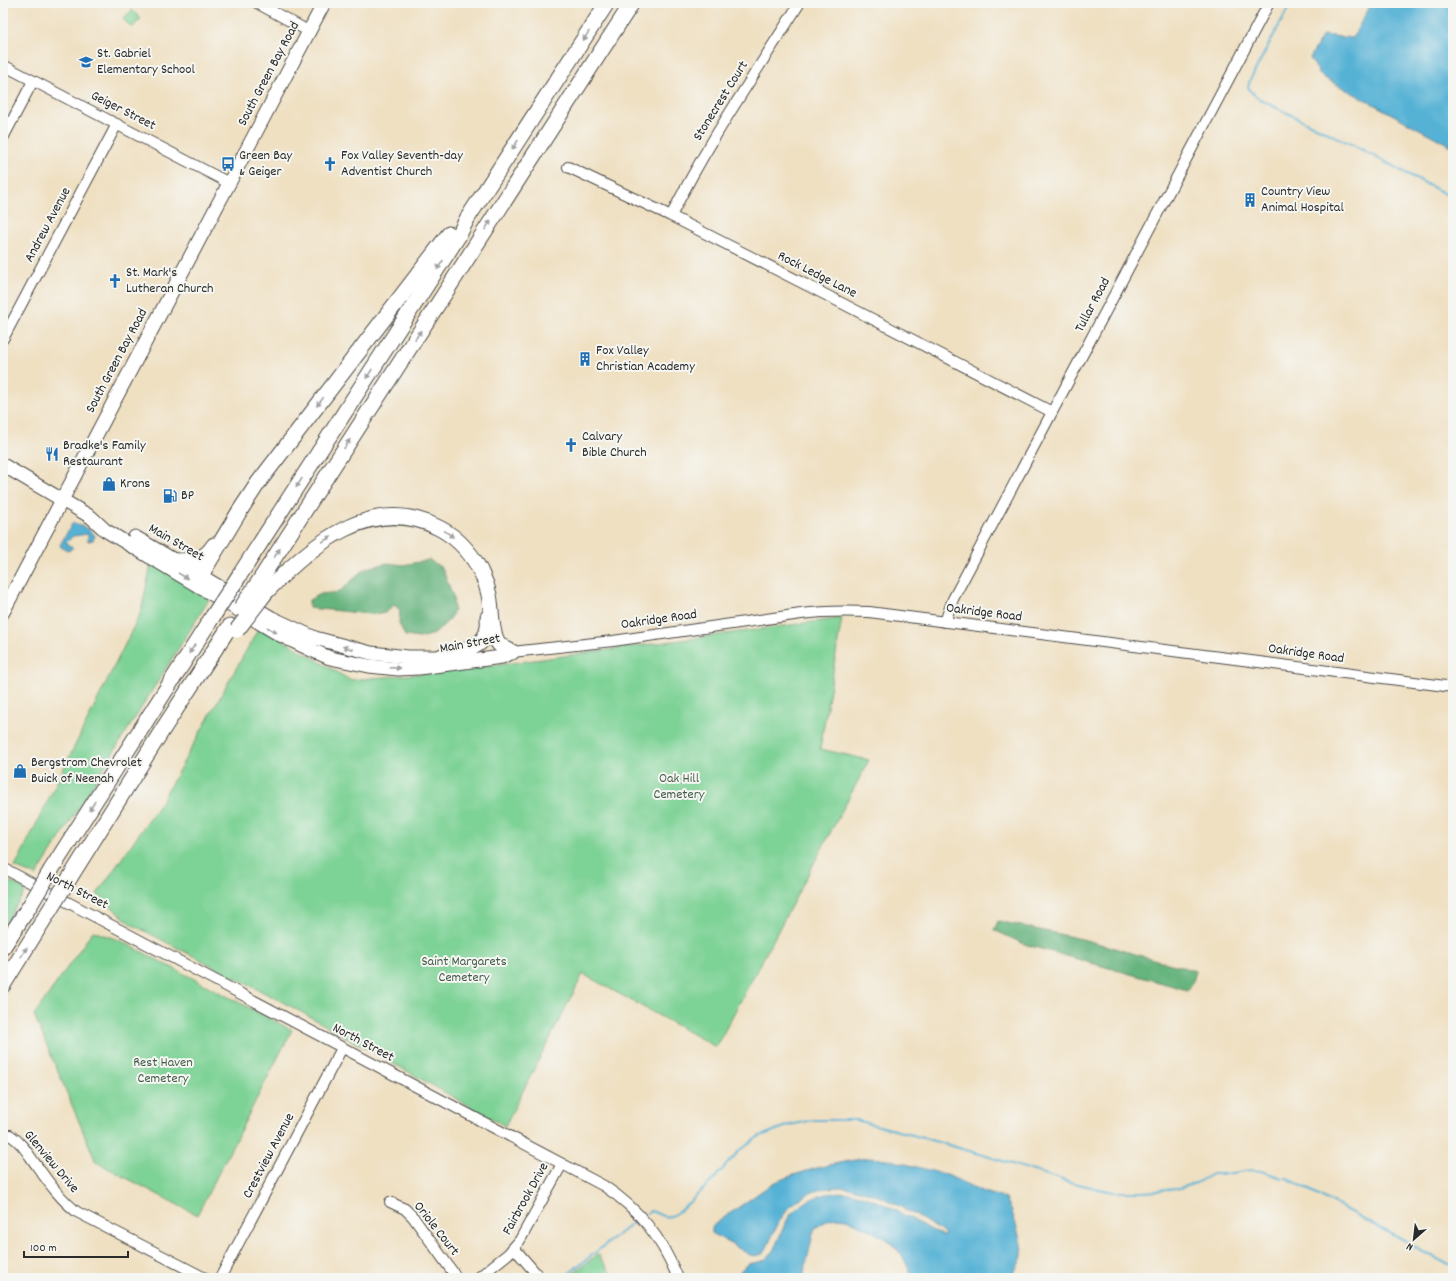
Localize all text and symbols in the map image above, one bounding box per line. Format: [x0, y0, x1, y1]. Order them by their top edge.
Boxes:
street label: South Green Bay Road [233, 18, 305, 130]
one-way arrow [582, 31, 590, 41]
place label: St. Gabriel Elementary School [97, 44, 196, 80]
school or university icon: St. Gabriel Elementary School [78, 54, 94, 70]
street label: Stonecrest Court [688, 57, 754, 145]
street label: Geiger Street [87, 86, 159, 136]
one-way arrow [511, 140, 519, 150]
place label: Green Bay & Geiger [239, 146, 292, 182]
place label: Fox Valley Seventh-day Adventist Church [341, 146, 463, 182]
bus stop icon: Green Bay & Geiger [220, 156, 236, 172]
church icon: Fox Valley Seventh-day Adventist Church [322, 156, 338, 172]
place label: Country View Animal Hospital [1261, 182, 1344, 218]
street label: Andrew Avenue [20, 184, 76, 266]
building icon: Country View Animal Hospital [1242, 192, 1258, 208]
one-way arrow [484, 220, 492, 231]
street label: Rock Ledge Lane [774, 246, 860, 304]
one-way arrow [436, 260, 444, 270]
place label: St. Mark's Lutheran Church [126, 263, 214, 299]
church icon: St. Mark's Lutheran Church [107, 273, 123, 289]
street label: Tullar Road [1070, 274, 1116, 336]
street label: South Green Bay Road [81, 305, 153, 417]
one-way arrow [414, 330, 422, 340]
place label: Fox Valley Christian Academy [596, 341, 695, 377]
building icon: Fox Valley Christian Academy [577, 351, 593, 367]
one-way arrow [366, 368, 373, 380]
one-way arrow [315, 396, 324, 407]
place label: Calvary Bible Church [582, 427, 647, 463]
place label: Bradke's Family Restaurant [63, 436, 146, 472]
church icon: Calvary Bible Church [563, 437, 579, 453]
one-way arrow [343, 439, 351, 449]
restaurant icon: Bradke's Family Restaurant [44, 446, 60, 462]
place label: Krons [120, 474, 150, 494]
shop icon: Krons [101, 476, 117, 492]
one-way arrow [295, 478, 303, 488]
place label: BP [181, 486, 194, 506]
fuel station icon: BP [162, 488, 178, 504]
street label: Main Street [145, 519, 207, 567]
one-way arrow [443, 530, 454, 538]
one-way arrow [322, 535, 332, 543]
one-way arrow [273, 548, 281, 558]
one-way arrow [177, 573, 189, 580]
street label: Oakridge Road [945, 598, 1023, 628]
street label: Oakridge Road [620, 605, 698, 635]
one-way arrow [266, 627, 278, 634]
street label: Main Street [438, 629, 502, 659]
street label: Oakridge Road [1267, 639, 1345, 669]
one-way arrow [188, 644, 196, 654]
one-way arrow [342, 645, 354, 651]
one-way arrow [389, 665, 401, 672]
place label: Bergstrom Chevrolet Buick of Neenah [31, 753, 142, 789]
shop icon: Bergstrom Chevrolet Buick of Neenah [12, 763, 28, 779]
park label: Oak Hill Cemetery [653, 769, 705, 805]
one-way arrow [88, 801, 96, 811]
street label: North Street [43, 867, 111, 915]
one-way arrow [20, 947, 27, 958]
park label: Saint Margarets Cemetery [421, 952, 507, 988]
street label: North Street [329, 1018, 397, 1068]
park label: Rest Haven Cemetery [133, 1053, 193, 1089]
street label: Crestview Avenue [238, 1110, 300, 1202]
street label: Glenview Drive [19, 1126, 83, 1198]
street label: Fairbrook Drive [498, 1159, 554, 1239]
street label: Oriole Court [408, 1198, 464, 1260]
north arrow [1394, 1219, 1434, 1259]
scale bar [24, 1233, 128, 1259]
text: N [1404, 1237, 1416, 1254]
text: 100 m [30, 1240, 57, 1257]

